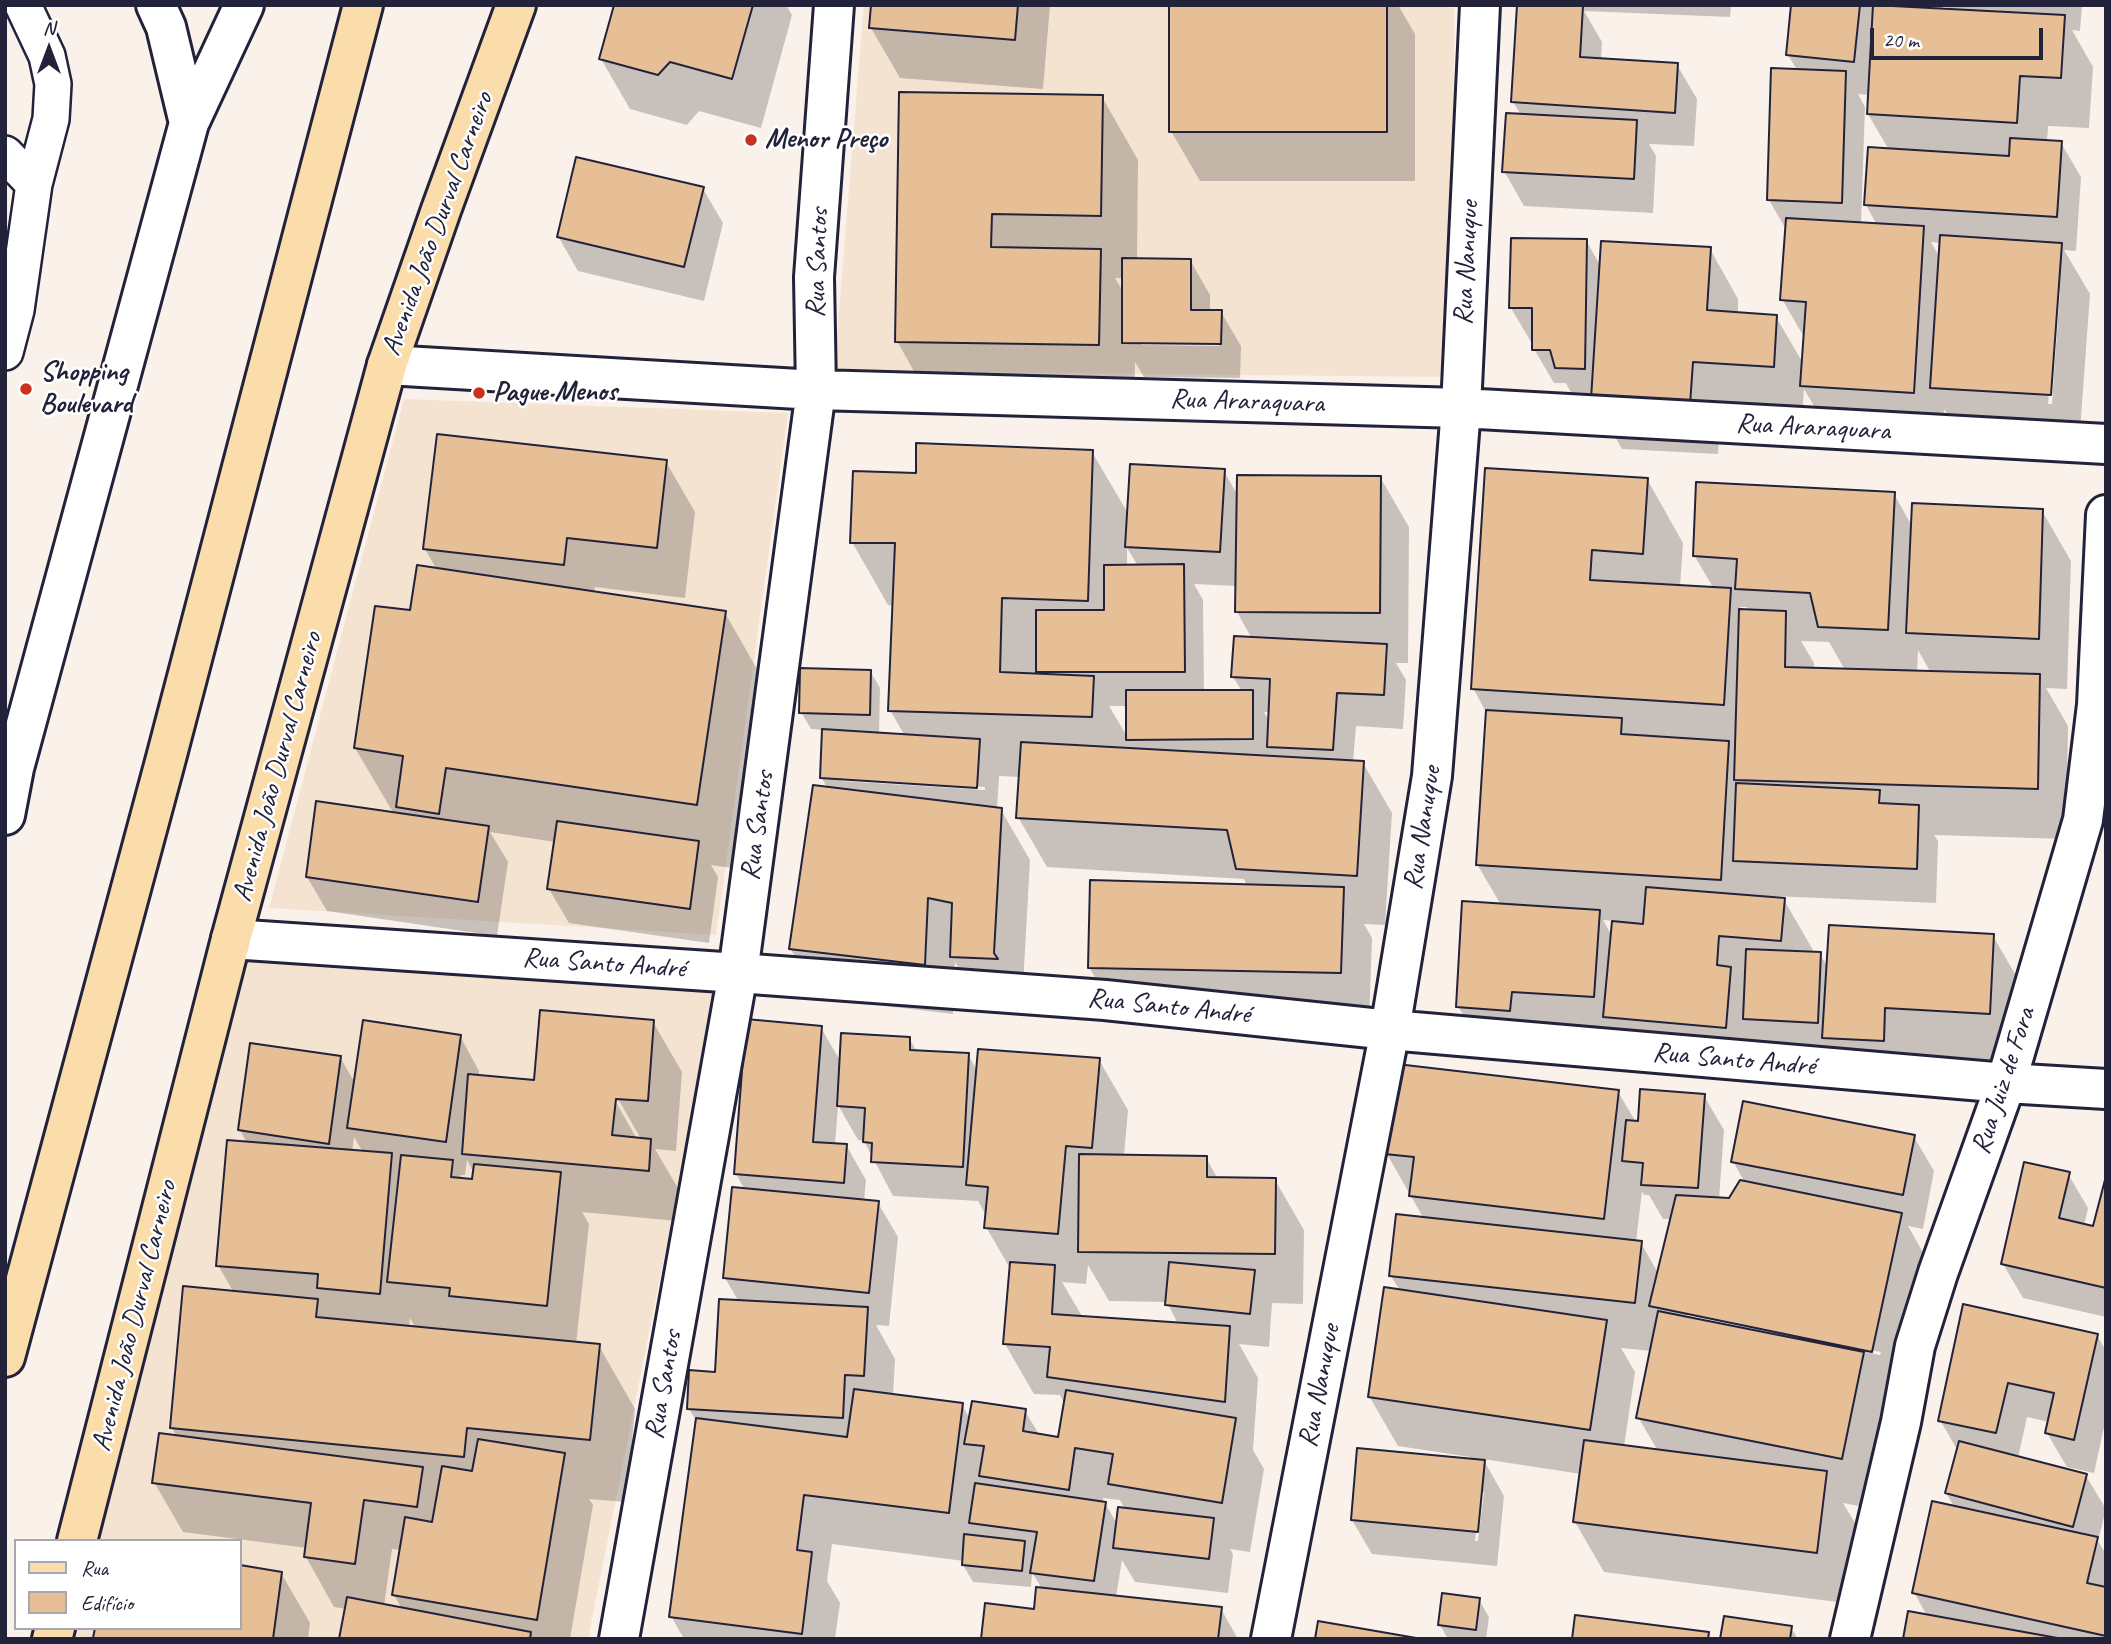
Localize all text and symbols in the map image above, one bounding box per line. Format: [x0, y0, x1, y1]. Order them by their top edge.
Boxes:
north arrow [14, 14, 84, 84]
scale bar [1873, 14, 2046, 58]
text: N [43, 16, 55, 40]
text: 20 m [1883, 27, 1919, 53]
street label: Avenida João Durval Carneiro [375, 88, 501, 360]
place label: Menor Preço [765, 123, 887, 157]
marker: Menor Preço [743, 132, 759, 148]
street label: Rua Nanuque [1447, 200, 1487, 326]
street label: Rua Santos [799, 208, 837, 318]
place label: Shopping Boulevard [40, 356, 133, 422]
place label: Pague Menos [493, 376, 617, 410]
marker: Shopping Boulevard [18, 381, 34, 397]
street label: Rua Araraquara [1169, 383, 1325, 421]
marker: Pague Menos [471, 385, 487, 401]
street label: Rua Araraquara [1735, 407, 1891, 449]
street label: Avenida João Durval Carneiro [226, 629, 330, 905]
street label: Rua Nanuque [1397, 764, 1449, 892]
street label: Rua Santos [734, 769, 782, 883]
street label: Rua Santo André [521, 942, 687, 986]
street label: Rua Santo André [1086, 982, 1252, 1032]
street label: Rua Juiz de Fora [1965, 1004, 2043, 1158]
street label: Rua Santo André [1651, 1036, 1817, 1084]
street label: Avenida João Durval Carneiro [85, 1177, 185, 1455]
street label: Rua Nanuque [1292, 1322, 1348, 1450]
street label: Rua Santos [638, 1328, 690, 1442]
legend [14, 1539, 242, 1630]
text: Rua [81, 1555, 108, 1581]
text: Edifício [81, 1590, 133, 1616]

